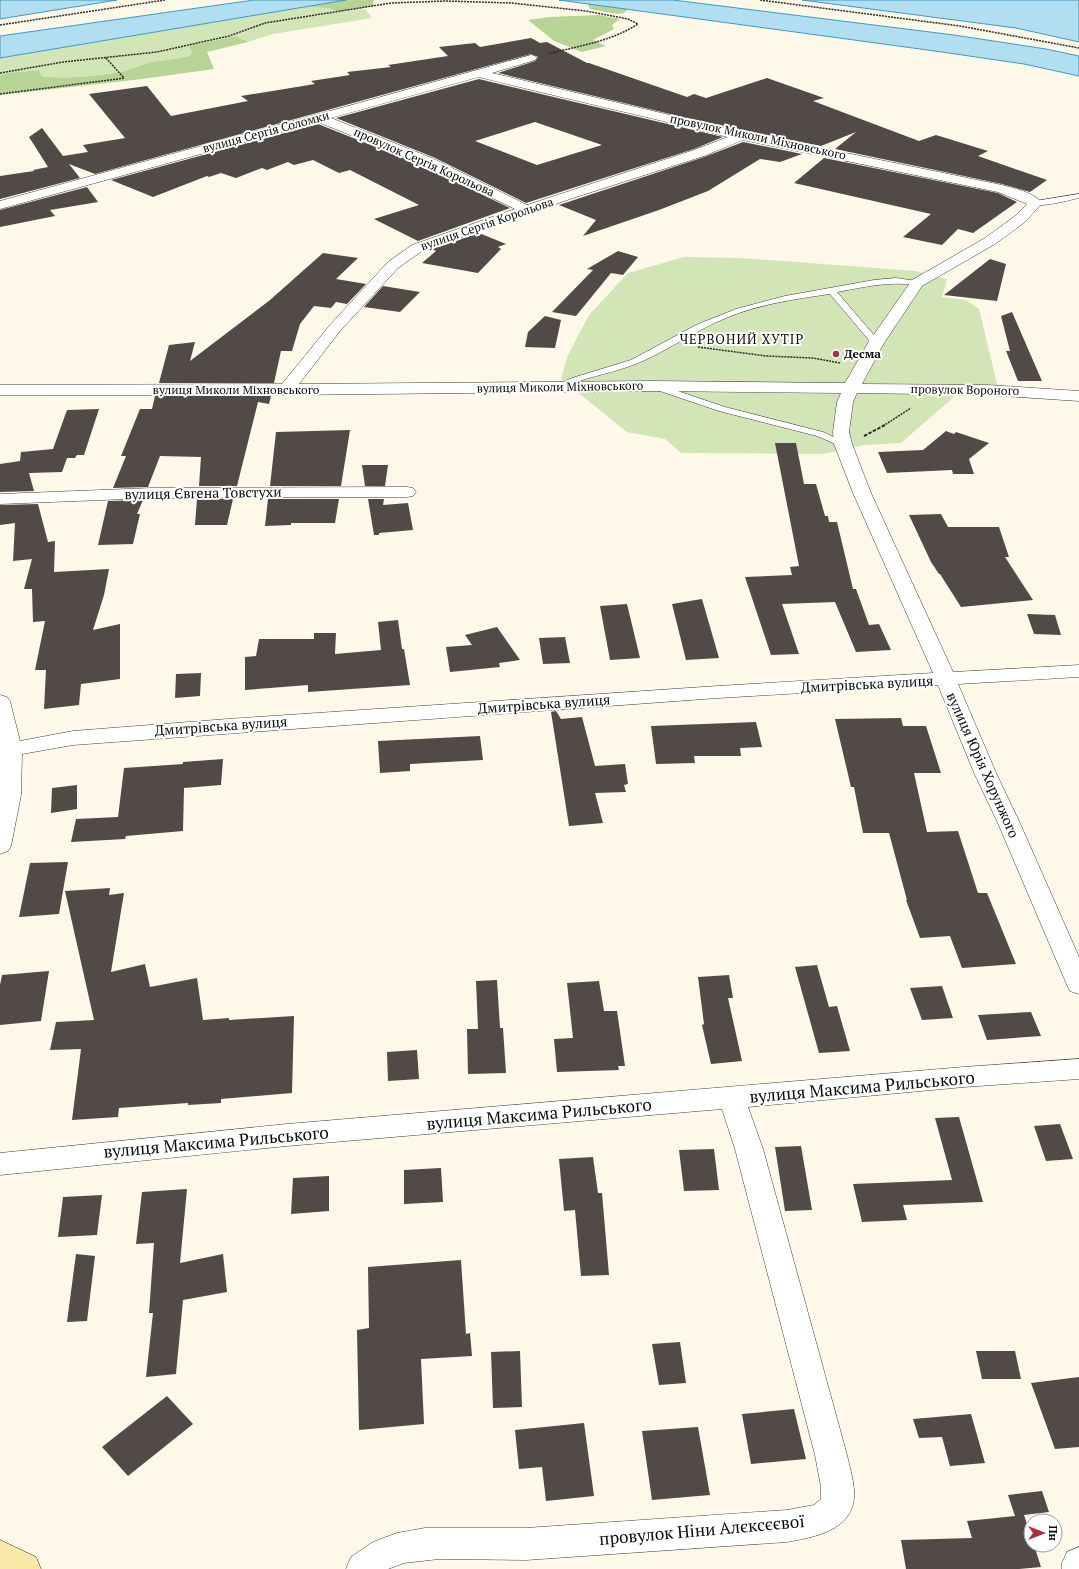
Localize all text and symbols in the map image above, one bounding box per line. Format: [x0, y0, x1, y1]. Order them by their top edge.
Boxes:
street label: вулиця Сергія Соломки [201, 107, 331, 156]
street label: провулок Миколи Міхновського [669, 110, 848, 163]
street label: провулок Сергія Корольова [352, 124, 497, 199]
street label: вулиця Сергія Корольова [418, 194, 555, 253]
district label: ЧЕРВОНИЙ ХУТІР [680, 330, 804, 348]
place label: Десма [844, 346, 881, 361]
marker: Десма [831, 349, 841, 359]
street label: вулиця Миколи Міхновського [476, 378, 644, 395]
street label: провулок Вороного [911, 381, 1020, 398]
street label: вулиця Миколи Міхновського [153, 382, 320, 397]
street label: вулиця Євгена Товстухи [124, 482, 282, 503]
street label: Дмитрівська вулиця [800, 671, 934, 696]
street label: Дмитрівська вулиця [477, 689, 611, 718]
street label: вулиця Юрія Хорунжого [943, 689, 1024, 841]
street label: Дмитрівська вулиця [154, 711, 288, 740]
street label: вулиця Максима Рильського [748, 1065, 976, 1108]
street label: вулиця Максима Рильського [425, 1092, 653, 1135]
street label: вулиця Максима Рильського [102, 1120, 330, 1163]
street label: провулок Ніни Алєксєєвої [598, 1509, 806, 1550]
north arrow [1023, 1513, 1063, 1553]
text: Пн [1046, 1525, 1060, 1541]

